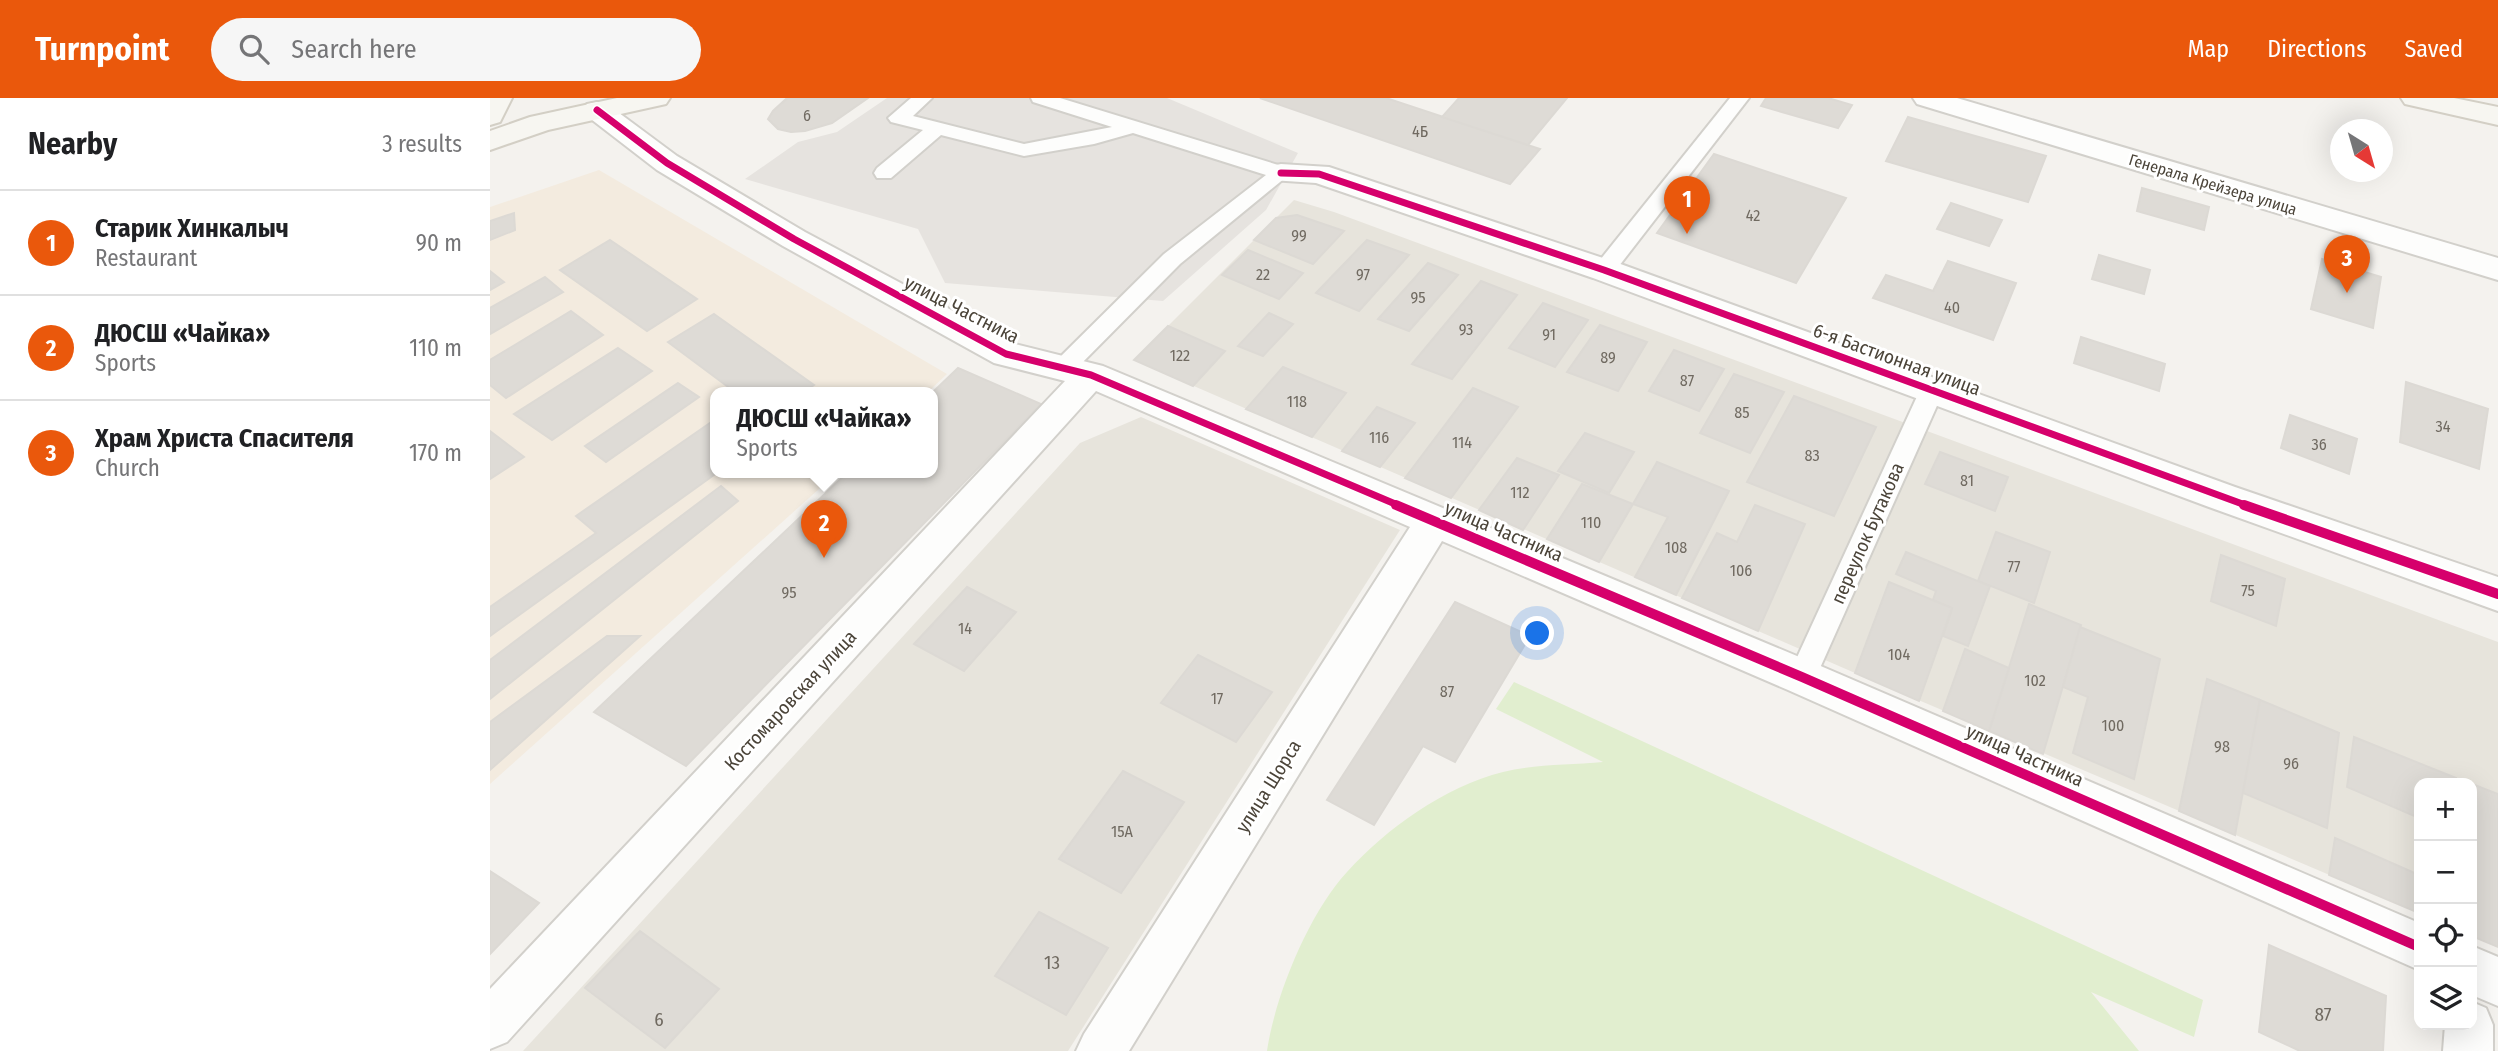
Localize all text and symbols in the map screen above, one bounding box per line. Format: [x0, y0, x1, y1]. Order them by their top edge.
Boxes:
search box [211, 18, 701, 81]
text: Turnpoint [35, 29, 169, 69]
icon: search [235, 30, 273, 68]
text: Search here [291, 34, 417, 65]
text: Map [2188, 35, 2229, 63]
text: Directions [2267, 35, 2366, 63]
text: Saved [2404, 35, 2463, 63]
house number: 6 [803, 106, 811, 125]
north arrow [2330, 119, 2393, 182]
house number: 4Б [1412, 122, 1428, 141]
text: Nearby [28, 126, 117, 162]
text: 3 results [382, 130, 462, 158]
street label: Генерала Крейзера улица [2127, 150, 2299, 219]
pin: 1 [1664, 176, 1710, 234]
house number: 42 [1746, 206, 1760, 225]
text: Старик Хинкалыч [95, 213, 289, 244]
house number: 99 [1291, 226, 1307, 245]
text: 1 [46, 229, 56, 257]
text: 90 m [416, 229, 462, 257]
pin: 3 [2324, 235, 2370, 293]
text: Restaurant [95, 244, 197, 272]
house number: 22 [1256, 265, 1270, 284]
house number: 97 [1356, 265, 1371, 284]
street label: улица Частника [900, 271, 1023, 348]
house number: 95 [1410, 288, 1426, 307]
house number: 40 [1944, 298, 1960, 317]
text: ДЮСШ «Чайка» [95, 318, 270, 349]
street label: 6-я Бастионная улица [1810, 318, 1984, 400]
house number: 93 [1459, 320, 1473, 339]
house number: 91 [1542, 325, 1556, 344]
text: 2 [46, 334, 56, 362]
text: 110 m [409, 334, 462, 362]
house number: 122 [1170, 346, 1190, 365]
house number: 89 [1600, 348, 1616, 367]
text: Sports [95, 349, 156, 377]
house number: 87 [1680, 371, 1695, 390]
popup [710, 387, 938, 478]
house number: 118 [1287, 392, 1307, 411]
text: ДЮСШ «Чайка» [736, 403, 912, 434]
house number: 85 [1734, 403, 1750, 422]
house number: 34 [2436, 417, 2451, 436]
text: Храм Христа Спасителя [95, 423, 354, 454]
house number: 116 [1369, 428, 1389, 447]
house number: 114 [1452, 433, 1472, 452]
text: Sports [736, 434, 798, 462]
house number: 36 [2311, 435, 2327, 454]
text: 3 [46, 439, 56, 467]
text: 170 m [409, 439, 462, 467]
house number: 83 [1804, 446, 1820, 465]
text: Church [95, 454, 160, 482]
street label: переулок Бутакова [1826, 459, 1909, 608]
house number: 81 [1960, 471, 1974, 490]
house number: 112 [1510, 483, 1530, 502]
street label: улица Частника [1441, 496, 1566, 567]
pin: 2 [801, 500, 847, 558]
house number: 110 [1581, 513, 1601, 532]
house number: 108 [1665, 538, 1687, 557]
house number: 77 [2007, 557, 2021, 576]
house number: 106 [1730, 561, 1752, 580]
house number: 75 [2241, 581, 2255, 600]
house number: 95 [781, 583, 797, 602]
your location [1520, 616, 1554, 650]
house number: 14 [958, 619, 972, 638]
street label: Костомаровская улица [719, 625, 861, 775]
house number: 104 [1888, 645, 1910, 664]
house number: 102 [2024, 671, 2046, 690]
house number: 87 [1440, 682, 1455, 701]
house number: 17 [1211, 689, 1224, 708]
house number: 100 [2102, 716, 2124, 735]
street label: улица Частника [1963, 719, 2087, 792]
street label: улица Щорса [1231, 736, 1306, 837]
house number: 98 [2214, 737, 2230, 756]
house number: 96 [2283, 754, 2299, 773]
map controls [2414, 778, 2477, 1030]
button: + [2414, 778, 2477, 841]
house number: 15А [1111, 822, 1134, 841]
button: − [2414, 841, 2477, 904]
button: locate [2414, 904, 2477, 967]
house number: 13 [1044, 951, 1060, 974]
button: layers [2414, 967, 2477, 1030]
house number: 87 [2315, 1003, 2332, 1026]
house number: 6 [654, 1008, 664, 1031]

